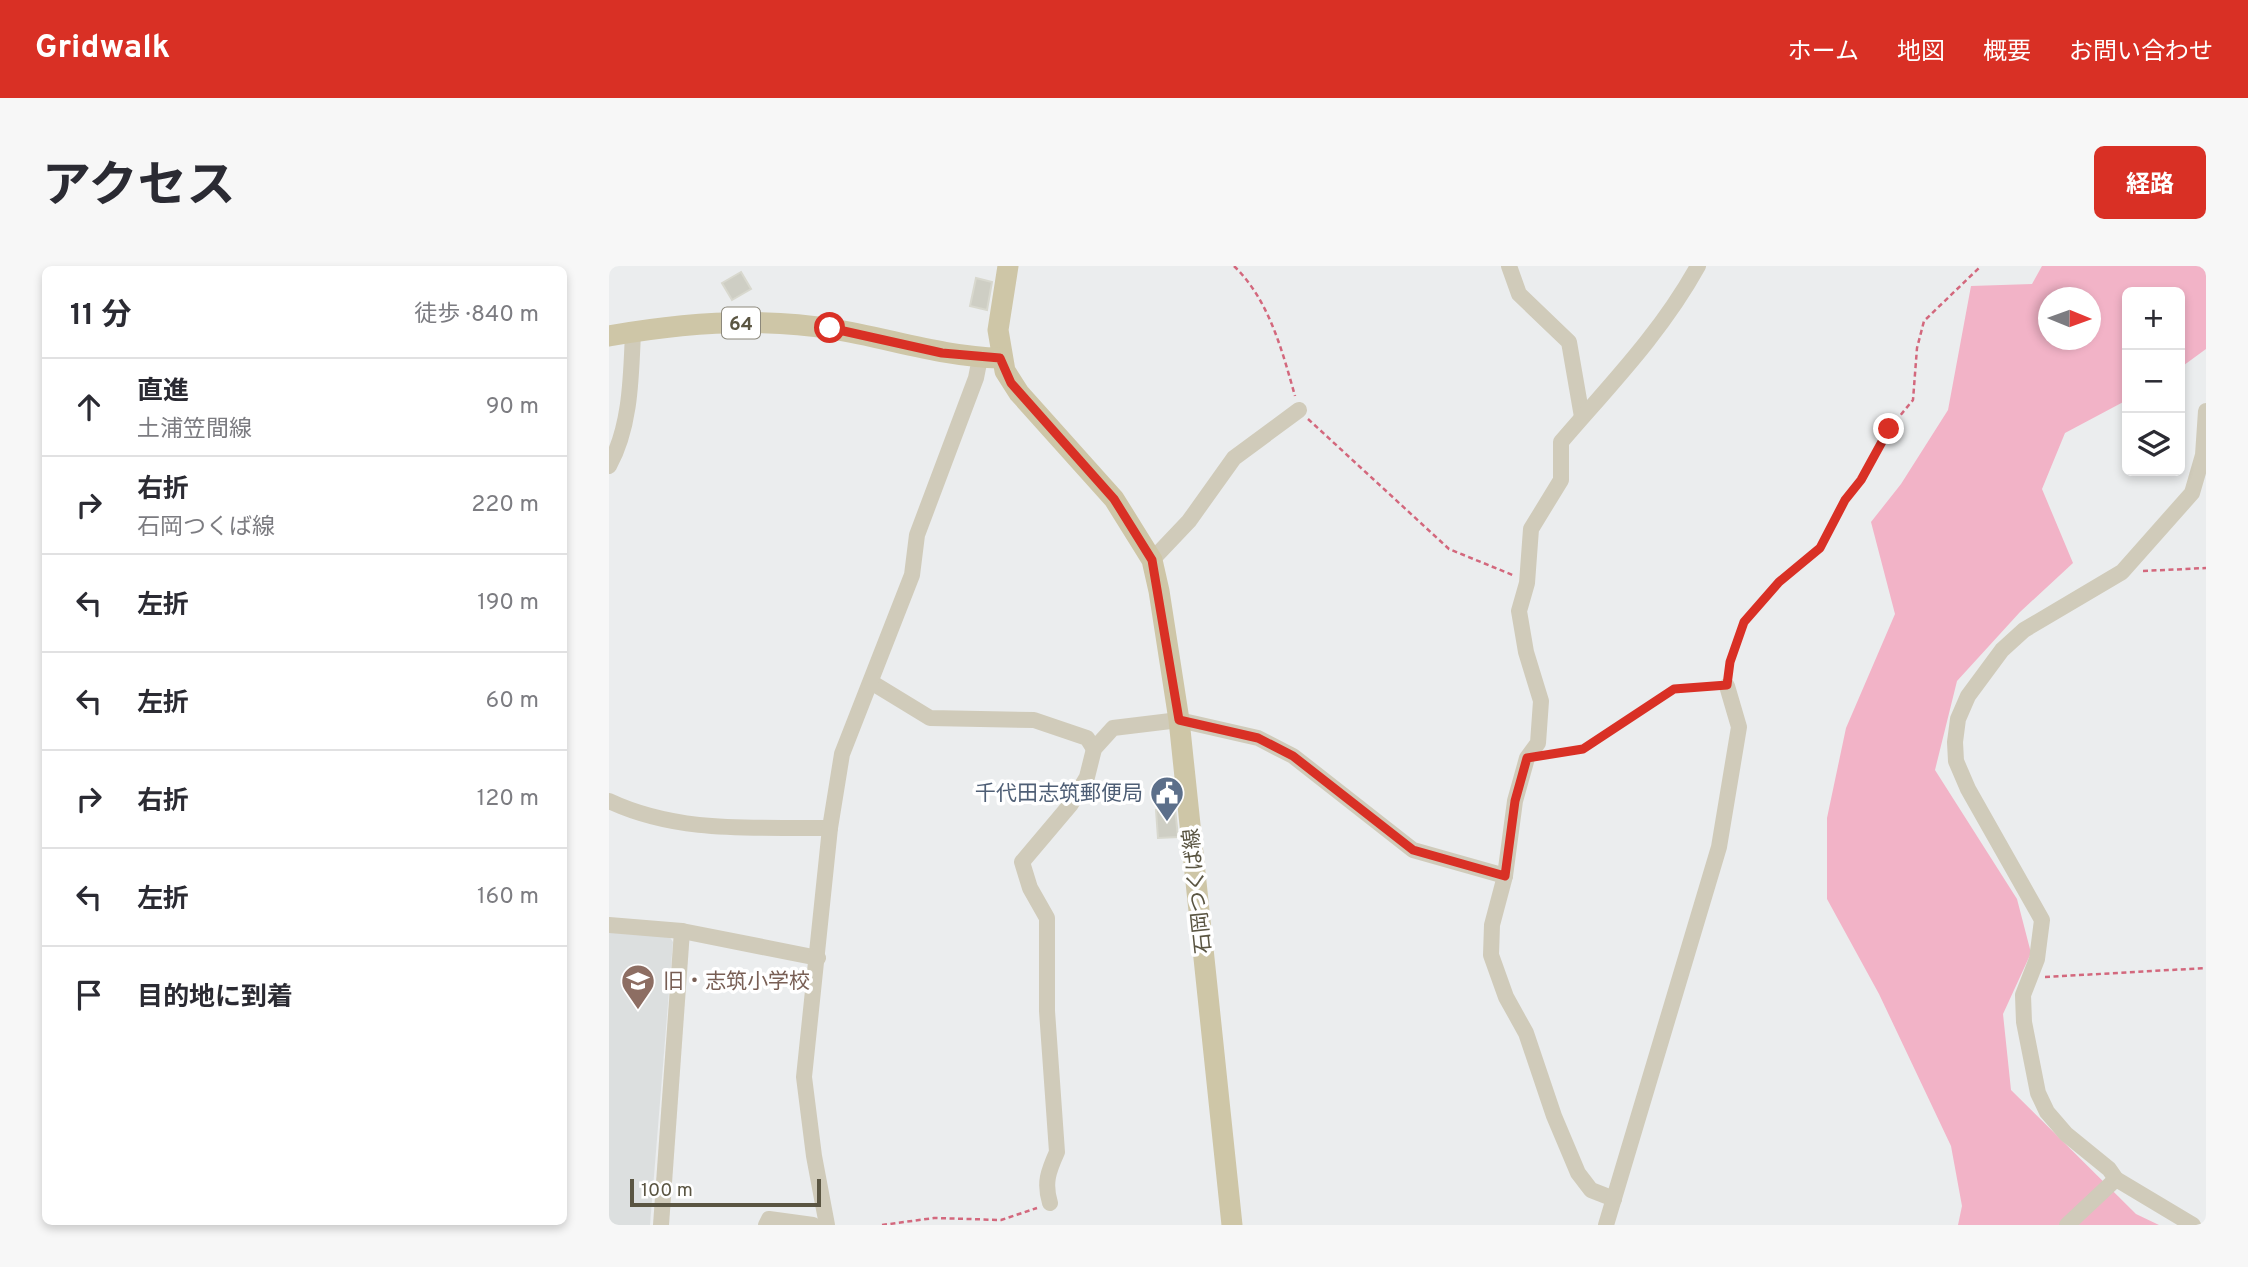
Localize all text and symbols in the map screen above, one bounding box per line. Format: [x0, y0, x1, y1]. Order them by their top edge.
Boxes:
text: Gridwalk [35, 28, 170, 70]
text: ホーム [1788, 38, 1859, 68]
text: 地図 [1897, 38, 1945, 68]
text: 概要 [1983, 38, 2031, 68]
text: お問い合わせ [2069, 38, 2213, 68]
button: 経路 [2094, 146, 2206, 219]
text: アクセス [42, 158, 236, 220]
north arrow [2038, 287, 2101, 350]
map controls [2122, 287, 2185, 476]
button: + [2122, 287, 2185, 350]
text: 11 分 [70, 298, 132, 335]
text: 徒歩 · 840 m [414, 301, 539, 330]
road number: 64 [722, 307, 760, 338]
route start [814, 312, 845, 343]
button: − [2122, 350, 2185, 413]
text: 直進 [137, 376, 189, 409]
icon: ahead [70, 388, 108, 426]
text: 90 m [486, 393, 539, 422]
route end [1873, 413, 1904, 444]
button: layers [2122, 413, 2185, 476]
text: 土浦笠間線 [137, 416, 252, 445]
text: 右折 [137, 474, 189, 507]
icon: right [70, 486, 108, 524]
text: 220 m [471, 491, 539, 520]
text: 石岡つくば線 [137, 514, 275, 543]
icon: left [70, 584, 108, 622]
text: 190 m [477, 589, 539, 618]
text: 左折 [137, 590, 189, 623]
icon: left [70, 682, 108, 720]
text: 60 m [486, 687, 539, 716]
text: 左折 [137, 688, 189, 721]
public building icon: 千代田志筑郵便局 [1148, 774, 1186, 823]
icon: right [70, 780, 108, 818]
place label: 千代田志筑郵便局 [975, 781, 1143, 808]
text: 120 m [477, 785, 539, 814]
text: 右折 [137, 786, 189, 819]
street label: 石岡つくば線 [1178, 827, 1219, 955]
icon: left [70, 878, 108, 916]
text: 160 m [477, 883, 539, 912]
text: 左折 [137, 884, 189, 917]
school or university icon: 旧・志筑小学校 [619, 962, 657, 1011]
place label: 旧・志筑小学校 [663, 969, 810, 996]
icon: arrive [70, 976, 108, 1014]
text: 目的地に到着 [137, 982, 293, 1015]
scale bar [630, 1176, 821, 1208]
text: 100 m [641, 1179, 693, 1203]

